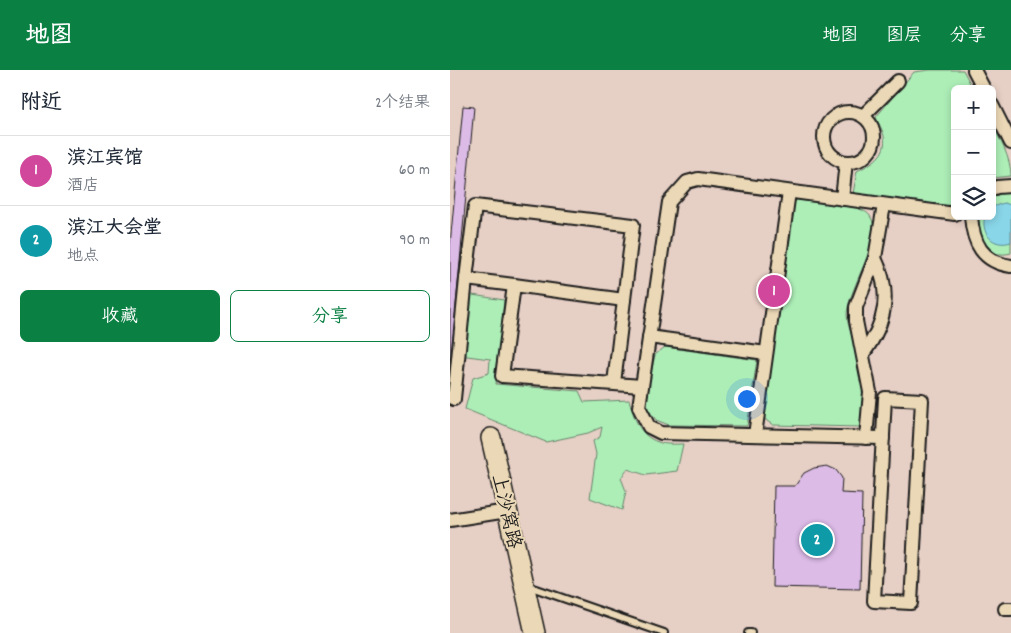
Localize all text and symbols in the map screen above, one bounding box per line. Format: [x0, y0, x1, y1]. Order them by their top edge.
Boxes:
text: 地图 [25, 20, 73, 54]
text: 地图 [822, 24, 858, 49]
text: 图层 [886, 24, 922, 49]
text: 分享 [950, 24, 986, 49]
map controls [951, 85, 996, 220]
button: + [951, 85, 996, 130]
text: 附近 [20, 89, 62, 119]
text: 2个结果 [375, 92, 430, 115]
button: − [951, 130, 996, 175]
text: 滨江宾馆 [67, 146, 143, 173]
text: 1 [34, 159, 38, 182]
text: 60 m [399, 159, 430, 182]
text: 酒店 [67, 175, 99, 198]
button: layers [951, 175, 996, 220]
text: 滨江大会堂 [67, 216, 162, 243]
text: 2 [33, 229, 40, 252]
text: 90 m [399, 229, 430, 252]
text: 地点 [67, 245, 99, 268]
pin: 1 [758, 272, 790, 310]
button: 收藏 [20, 290, 220, 342]
button: 分享 [230, 290, 430, 342]
your location [734, 386, 760, 412]
street label: 上沙窝路 [483, 472, 526, 552]
pin: 2 [801, 521, 833, 559]

